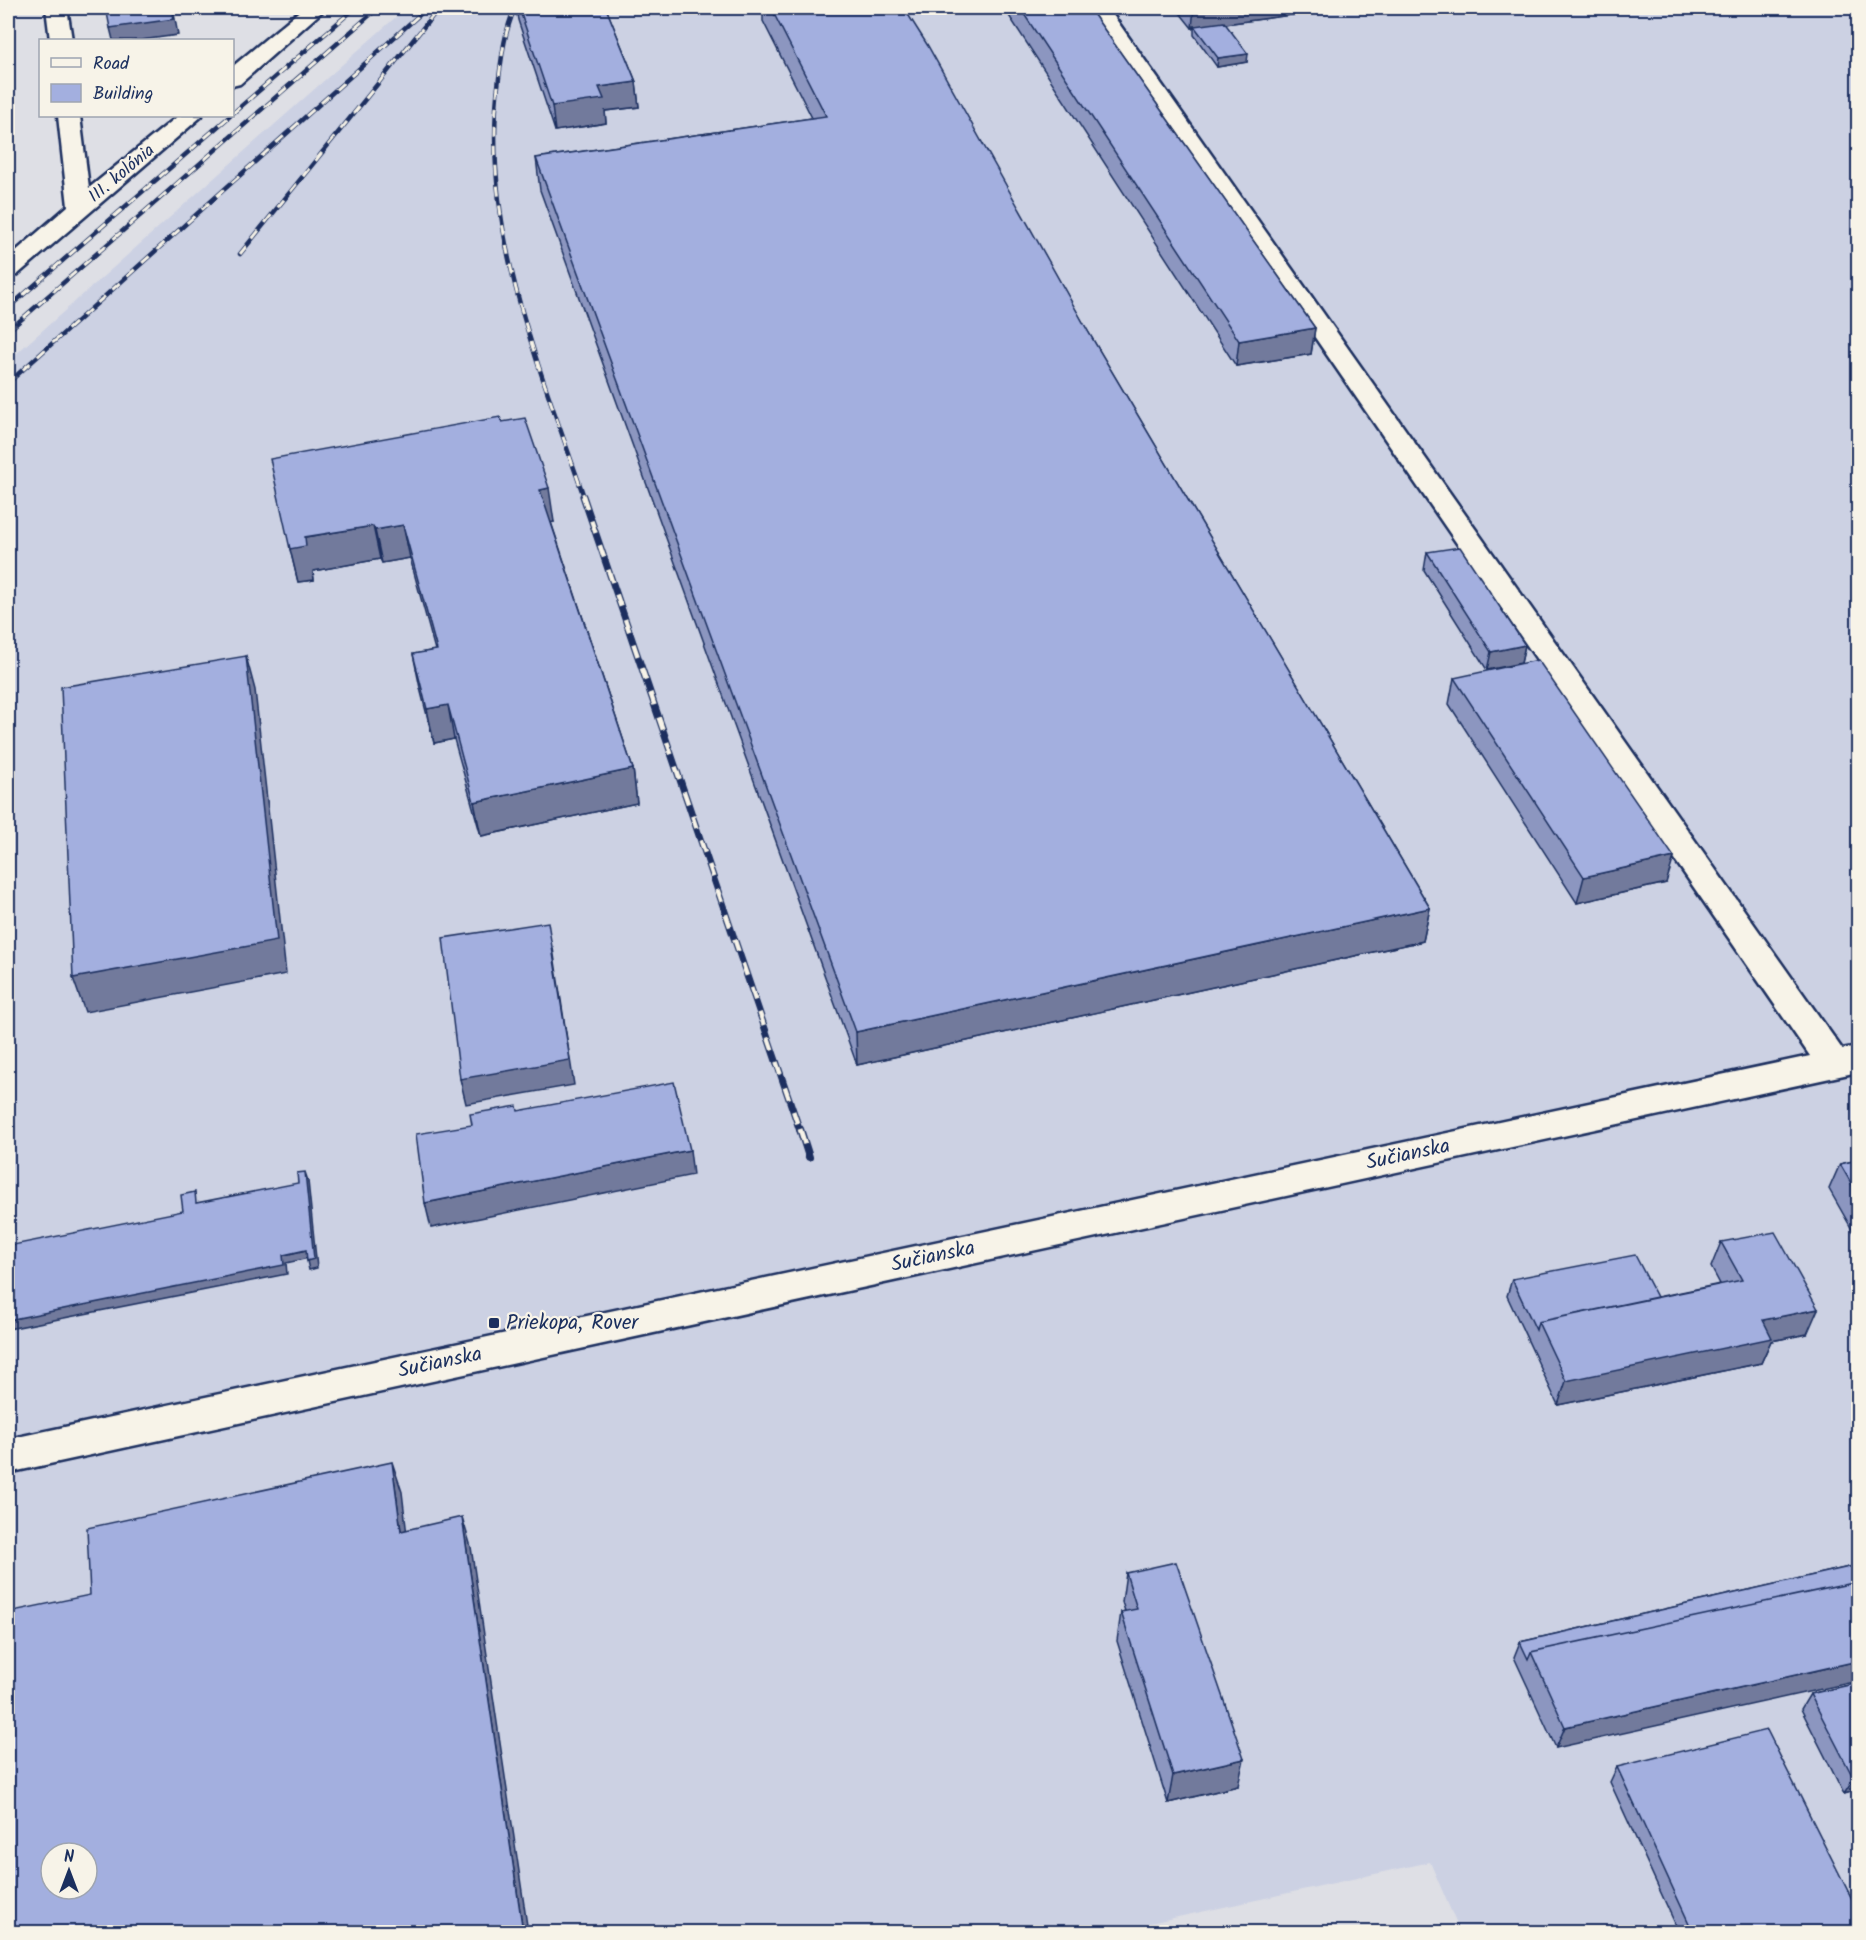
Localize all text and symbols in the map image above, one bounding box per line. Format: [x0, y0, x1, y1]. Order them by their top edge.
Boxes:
legend [39, 39, 234, 117]
text: Road [93, 50, 130, 79]
text: Building [93, 80, 153, 109]
street label: III. kolónia [82, 137, 162, 211]
street label: Sučianska [1363, 1130, 1453, 1180]
street label: Sučianska [888, 1232, 978, 1282]
place label: Priekopa, Rover [506, 1307, 639, 1340]
marker: Priekopa, Rover [487, 1316, 501, 1330]
street label: Sučianska [395, 1338, 485, 1388]
north arrow [39, 1841, 99, 1901]
text: N [64, 1845, 74, 1870]

